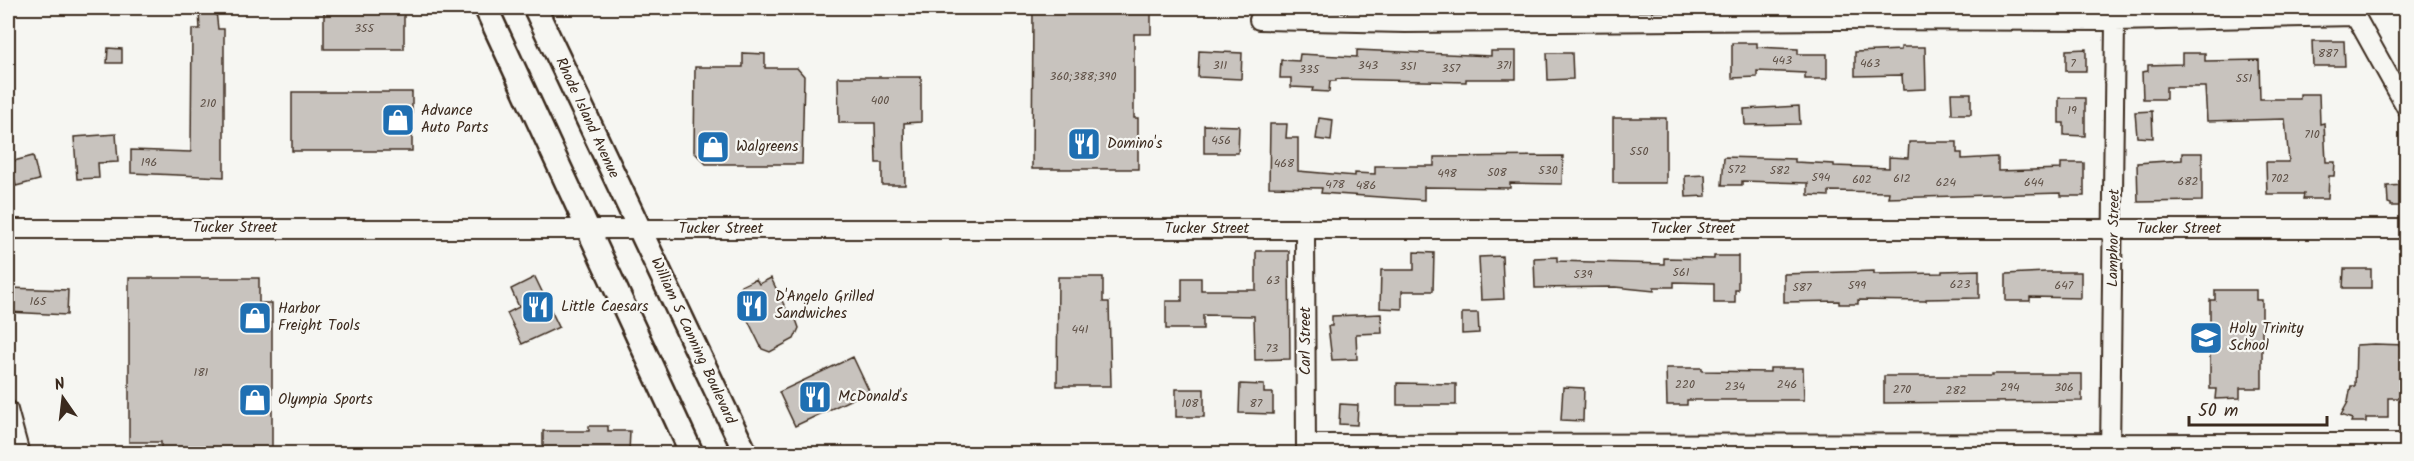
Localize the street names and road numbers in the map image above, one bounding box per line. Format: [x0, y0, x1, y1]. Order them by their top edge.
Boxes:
street label: Rhode Island Avenue [548, 53, 626, 183]
street label: Lamphor Street [2101, 189, 2127, 287]
street label: Tucker Street [193, 216, 278, 240]
street label: Tucker Street [679, 217, 764, 241]
street label: Tucker Street [1165, 217, 1250, 241]
street label: Tucker Street [1651, 217, 1736, 241]
street label: Tucker Street [2137, 217, 2222, 241]
street label: William S Canning Boulevard [644, 254, 742, 429]
street label: Carl Street [1294, 306, 1318, 375]

